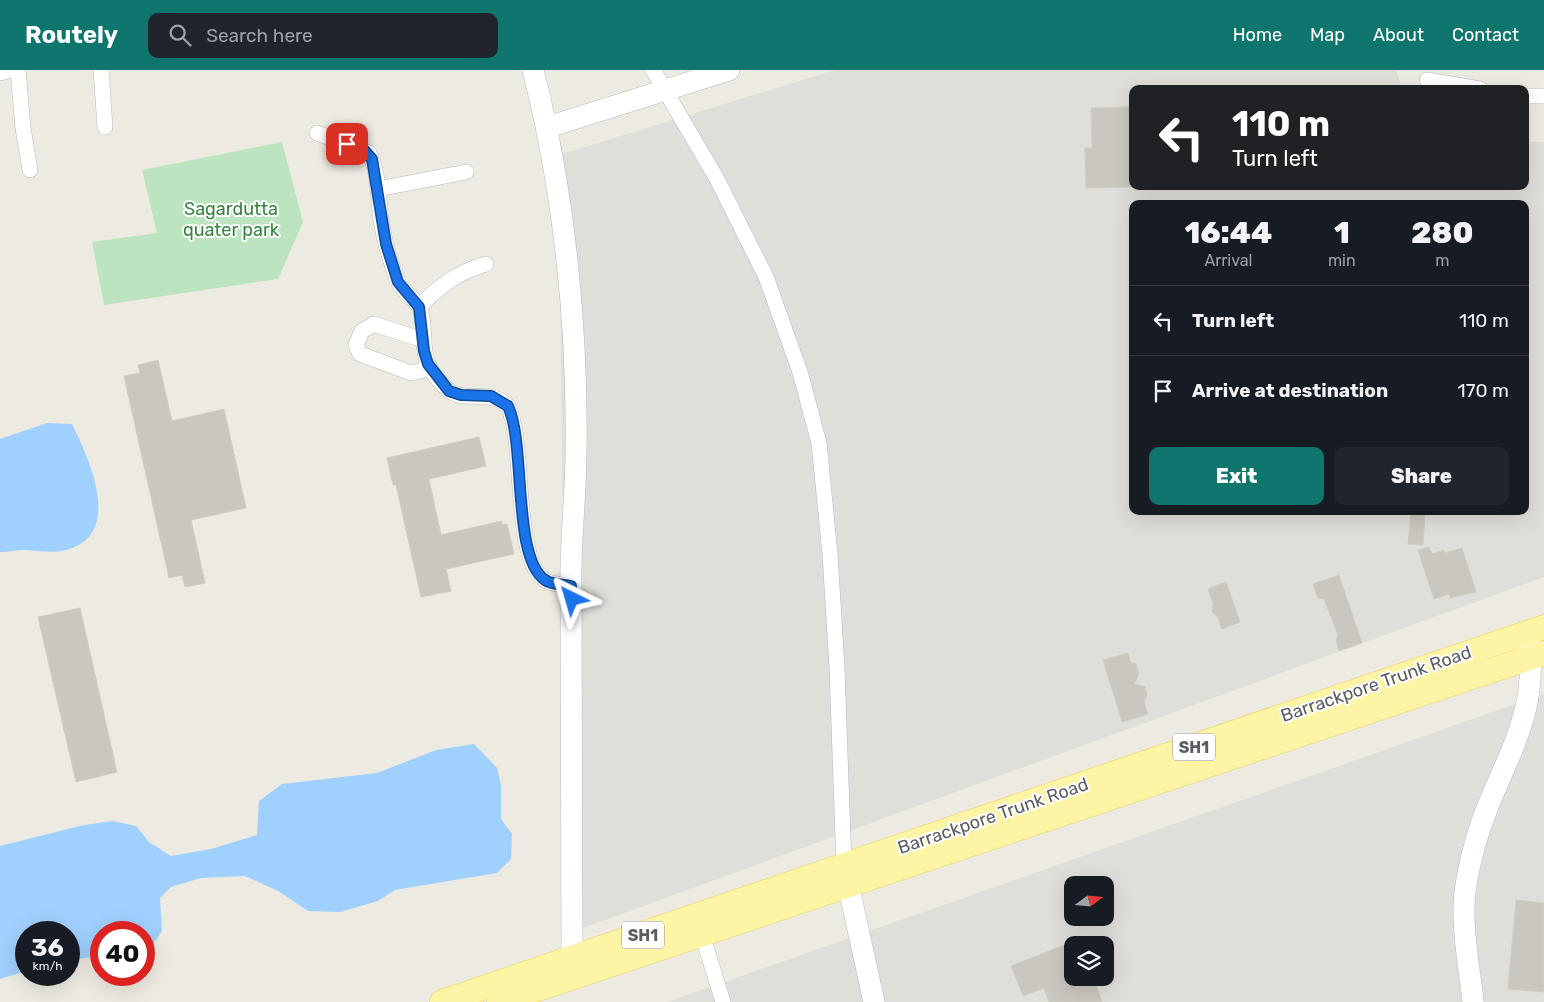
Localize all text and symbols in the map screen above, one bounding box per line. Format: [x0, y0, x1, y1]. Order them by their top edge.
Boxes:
search box [148, 13, 498, 58]
text: Routely [25, 21, 118, 49]
icon: search [166, 21, 194, 49]
text: Search here [206, 24, 313, 47]
text: Home [1233, 24, 1282, 46]
text: Map [1310, 24, 1345, 46]
text: About [1373, 24, 1424, 46]
text: Contact [1452, 24, 1519, 46]
text: 110 m [1232, 103, 1330, 145]
icon: left [1149, 105, 1214, 170]
pin [326, 123, 368, 165]
icon: arrive [333, 130, 361, 158]
text: Turn left [1232, 145, 1318, 172]
park label: Sagardutta quater park [183, 198, 280, 241]
text: 16:44 [1185, 215, 1272, 251]
text: 1 [1334, 215, 1350, 251]
text: 280 [1411, 215, 1473, 251]
text: Arrival [1204, 251, 1252, 270]
text: min [1328, 251, 1356, 270]
text: m [1435, 251, 1449, 270]
icon: left [1149, 307, 1177, 335]
text: Turn left [1192, 309, 1274, 332]
text: 110 m [1459, 309, 1509, 332]
icon: arrive [1149, 377, 1177, 405]
text: Arrive at destination [1192, 379, 1388, 402]
text: 170 m [1458, 379, 1509, 402]
button: Exit [1149, 447, 1324, 505]
button: Share [1334, 447, 1509, 505]
position arrow [545, 572, 597, 624]
street label: Barrackpore Trunk Road [1278, 641, 1474, 727]
road number: SH1 [1173, 734, 1215, 760]
street label: Barrackpore Trunk Road [895, 773, 1091, 859]
north arrow [1064, 876, 1114, 926]
map controls [1064, 876, 1114, 986]
speed limit sign: 40 [90, 921, 155, 986]
road number: SH1 [622, 922, 664, 948]
text: 36 [31, 933, 64, 962]
button: layers [1064, 936, 1114, 986]
text: km/h [33, 959, 62, 973]

